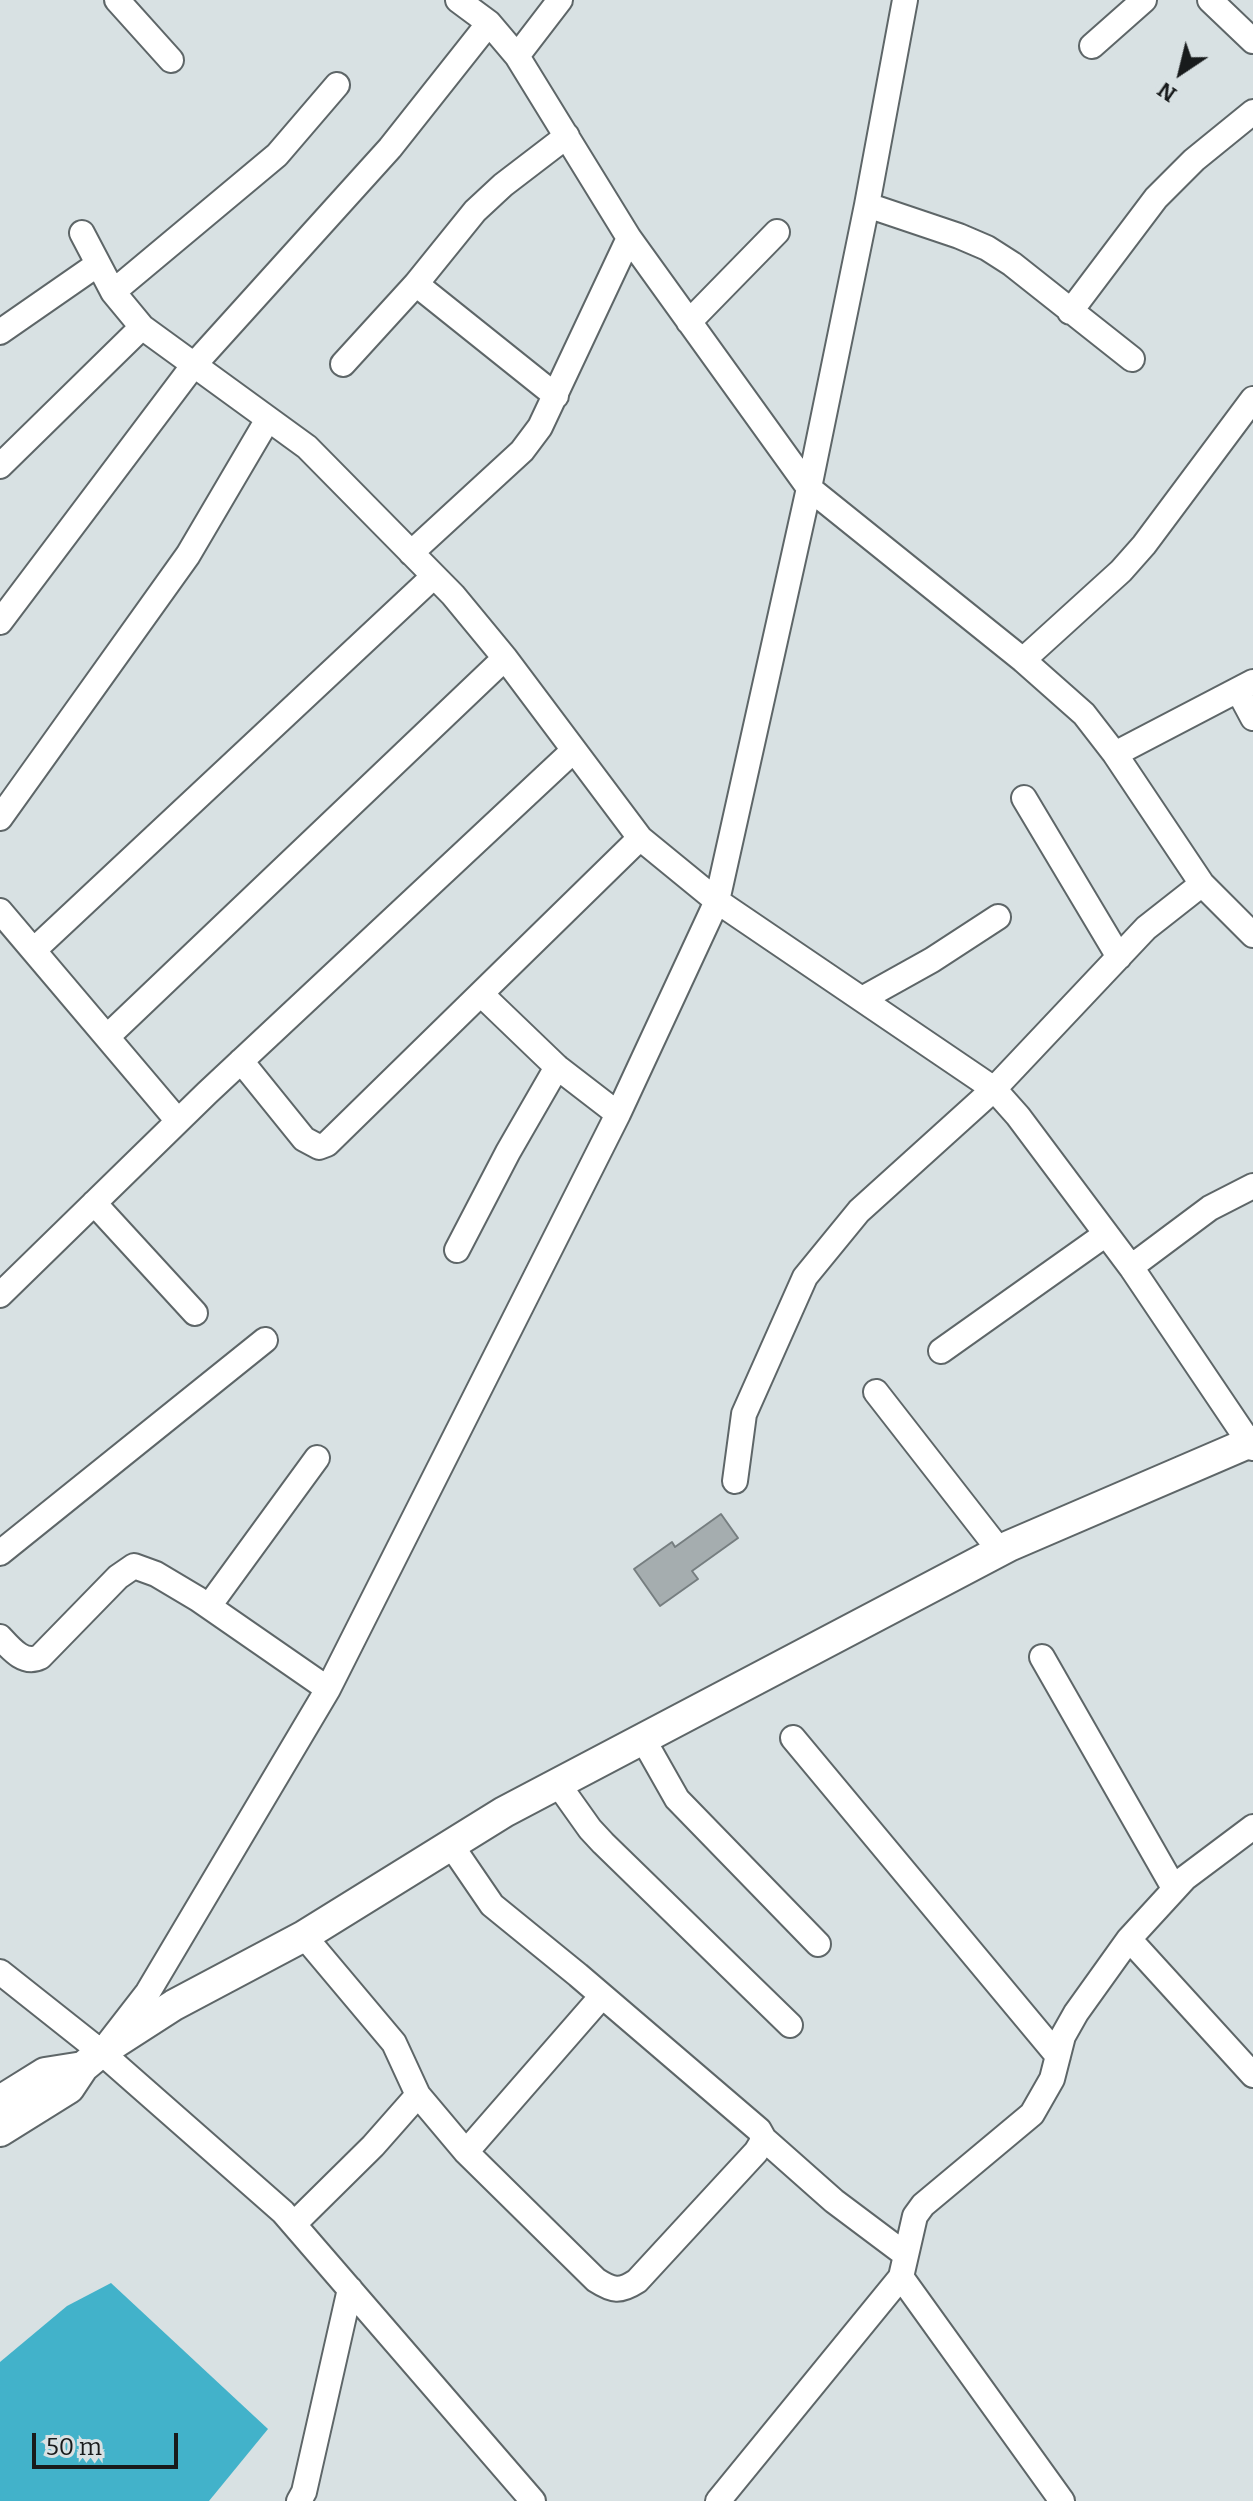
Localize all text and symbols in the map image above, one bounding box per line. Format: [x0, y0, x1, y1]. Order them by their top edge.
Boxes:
north arrow [1141, 32, 1221, 112]
text: N [1152, 76, 1182, 108]
scale bar [36, 2417, 182, 2467]
text: 50 m [46, 2433, 102, 2461]

